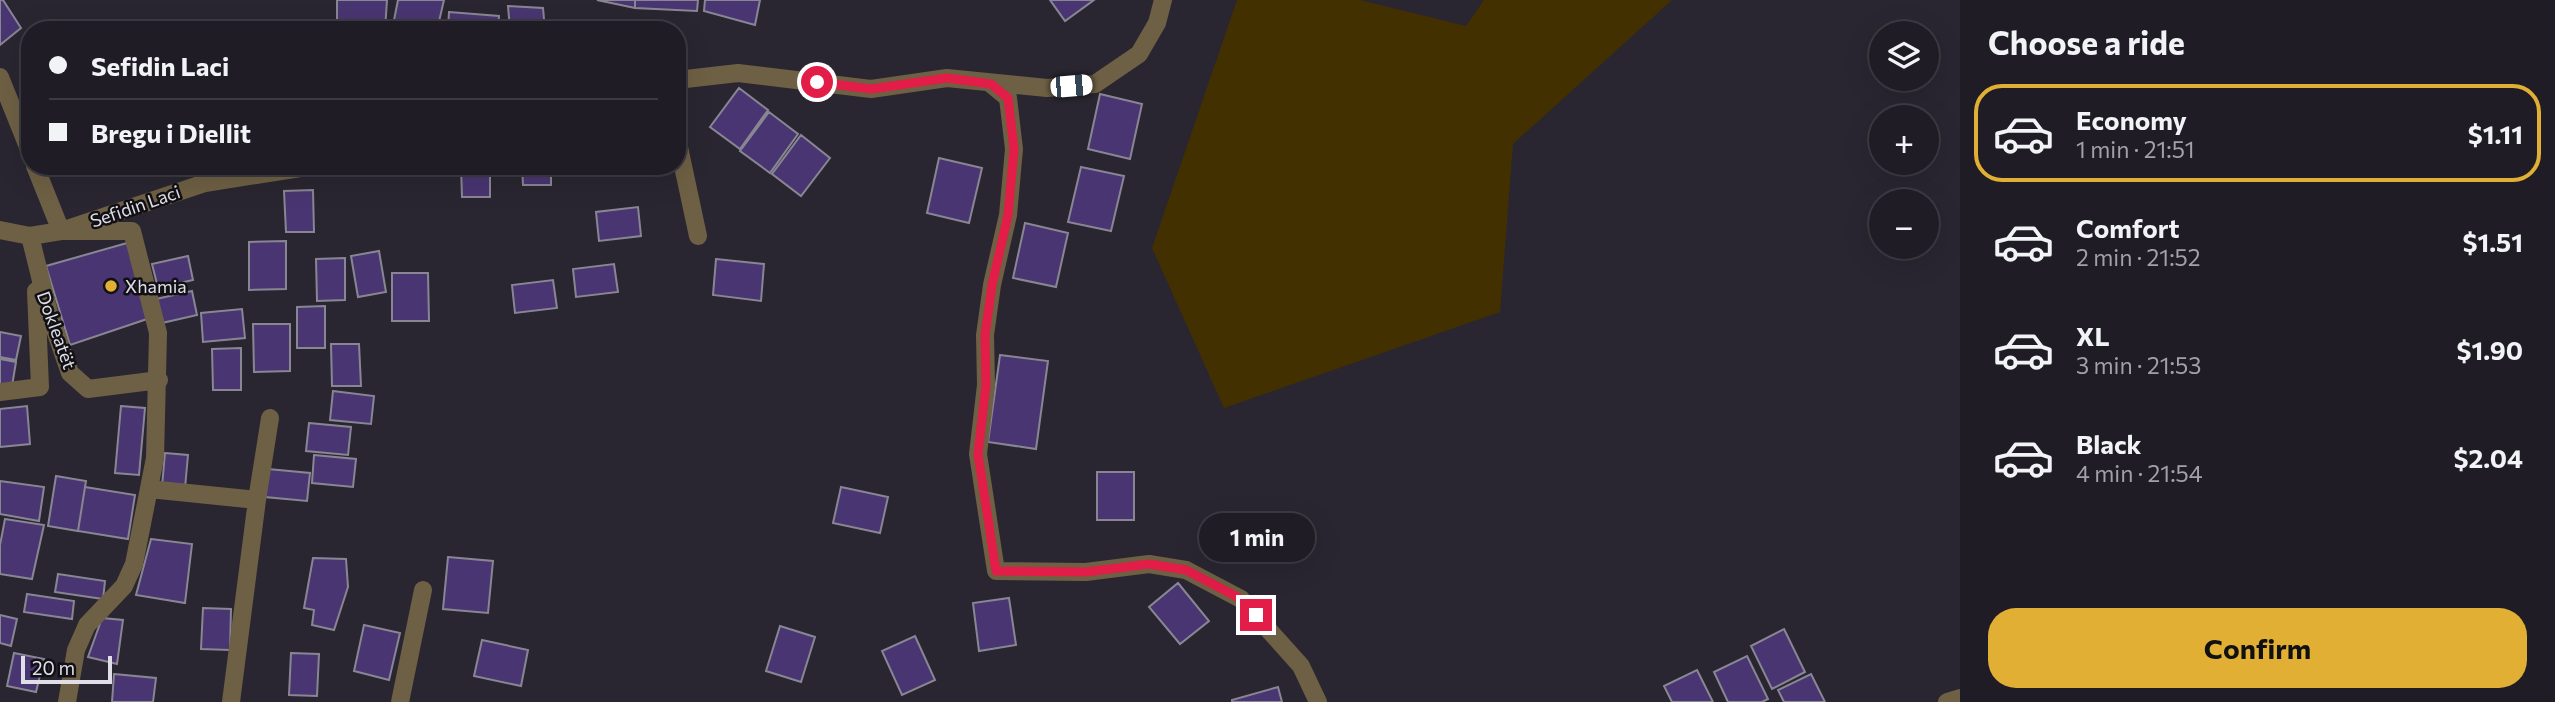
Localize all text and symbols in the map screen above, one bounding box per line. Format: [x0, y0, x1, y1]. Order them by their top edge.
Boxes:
map controls [1869, 21, 1939, 259]
button: layers [1869, 21, 1939, 91]
text: Choose a ride [1988, 22, 2185, 62]
text: Sefidin Laci [91, 50, 229, 81]
route start [801, 66, 833, 98]
car [1050, 74, 1093, 98]
icon: car [1992, 102, 2055, 165]
text: Economy [2076, 104, 2187, 135]
button: + [1869, 105, 1939, 175]
text: Bregu i Diellit [91, 117, 251, 148]
text: $1.11 [2468, 118, 2523, 149]
text: 1 min · 21:51 [2076, 135, 2195, 163]
street label: Sefidin Laci [87, 180, 183, 232]
button: − [1869, 189, 1939, 259]
icon: car [1992, 210, 2055, 273]
text: Comfort [2076, 212, 2179, 243]
text: $1.51 [2462, 226, 2523, 257]
text: 2 min · 21:52 [2076, 243, 2201, 271]
place label: Xhamia [125, 275, 187, 297]
marker: Xhamia [103, 278, 119, 294]
street label: Dokleatët [33, 288, 81, 372]
icon: car [1992, 318, 2055, 381]
text: XL [2076, 320, 2110, 351]
text: $1.90 [2456, 334, 2523, 365]
text: 3 min · 21:53 [2076, 351, 2201, 379]
icon: car [1992, 426, 2055, 489]
text: Black [2076, 428, 2142, 459]
text: $2.04 [2454, 442, 2523, 473]
text: 4 min · 21:54 [2076, 459, 2203, 487]
callout: 1 min [1198, 514, 1314, 562]
text: 1 min [1230, 523, 1284, 551]
route end [1240, 599, 1272, 631]
button: Confirm [1988, 608, 2527, 688]
scale bar [21, 653, 112, 685]
text: 20 m [32, 656, 75, 679]

